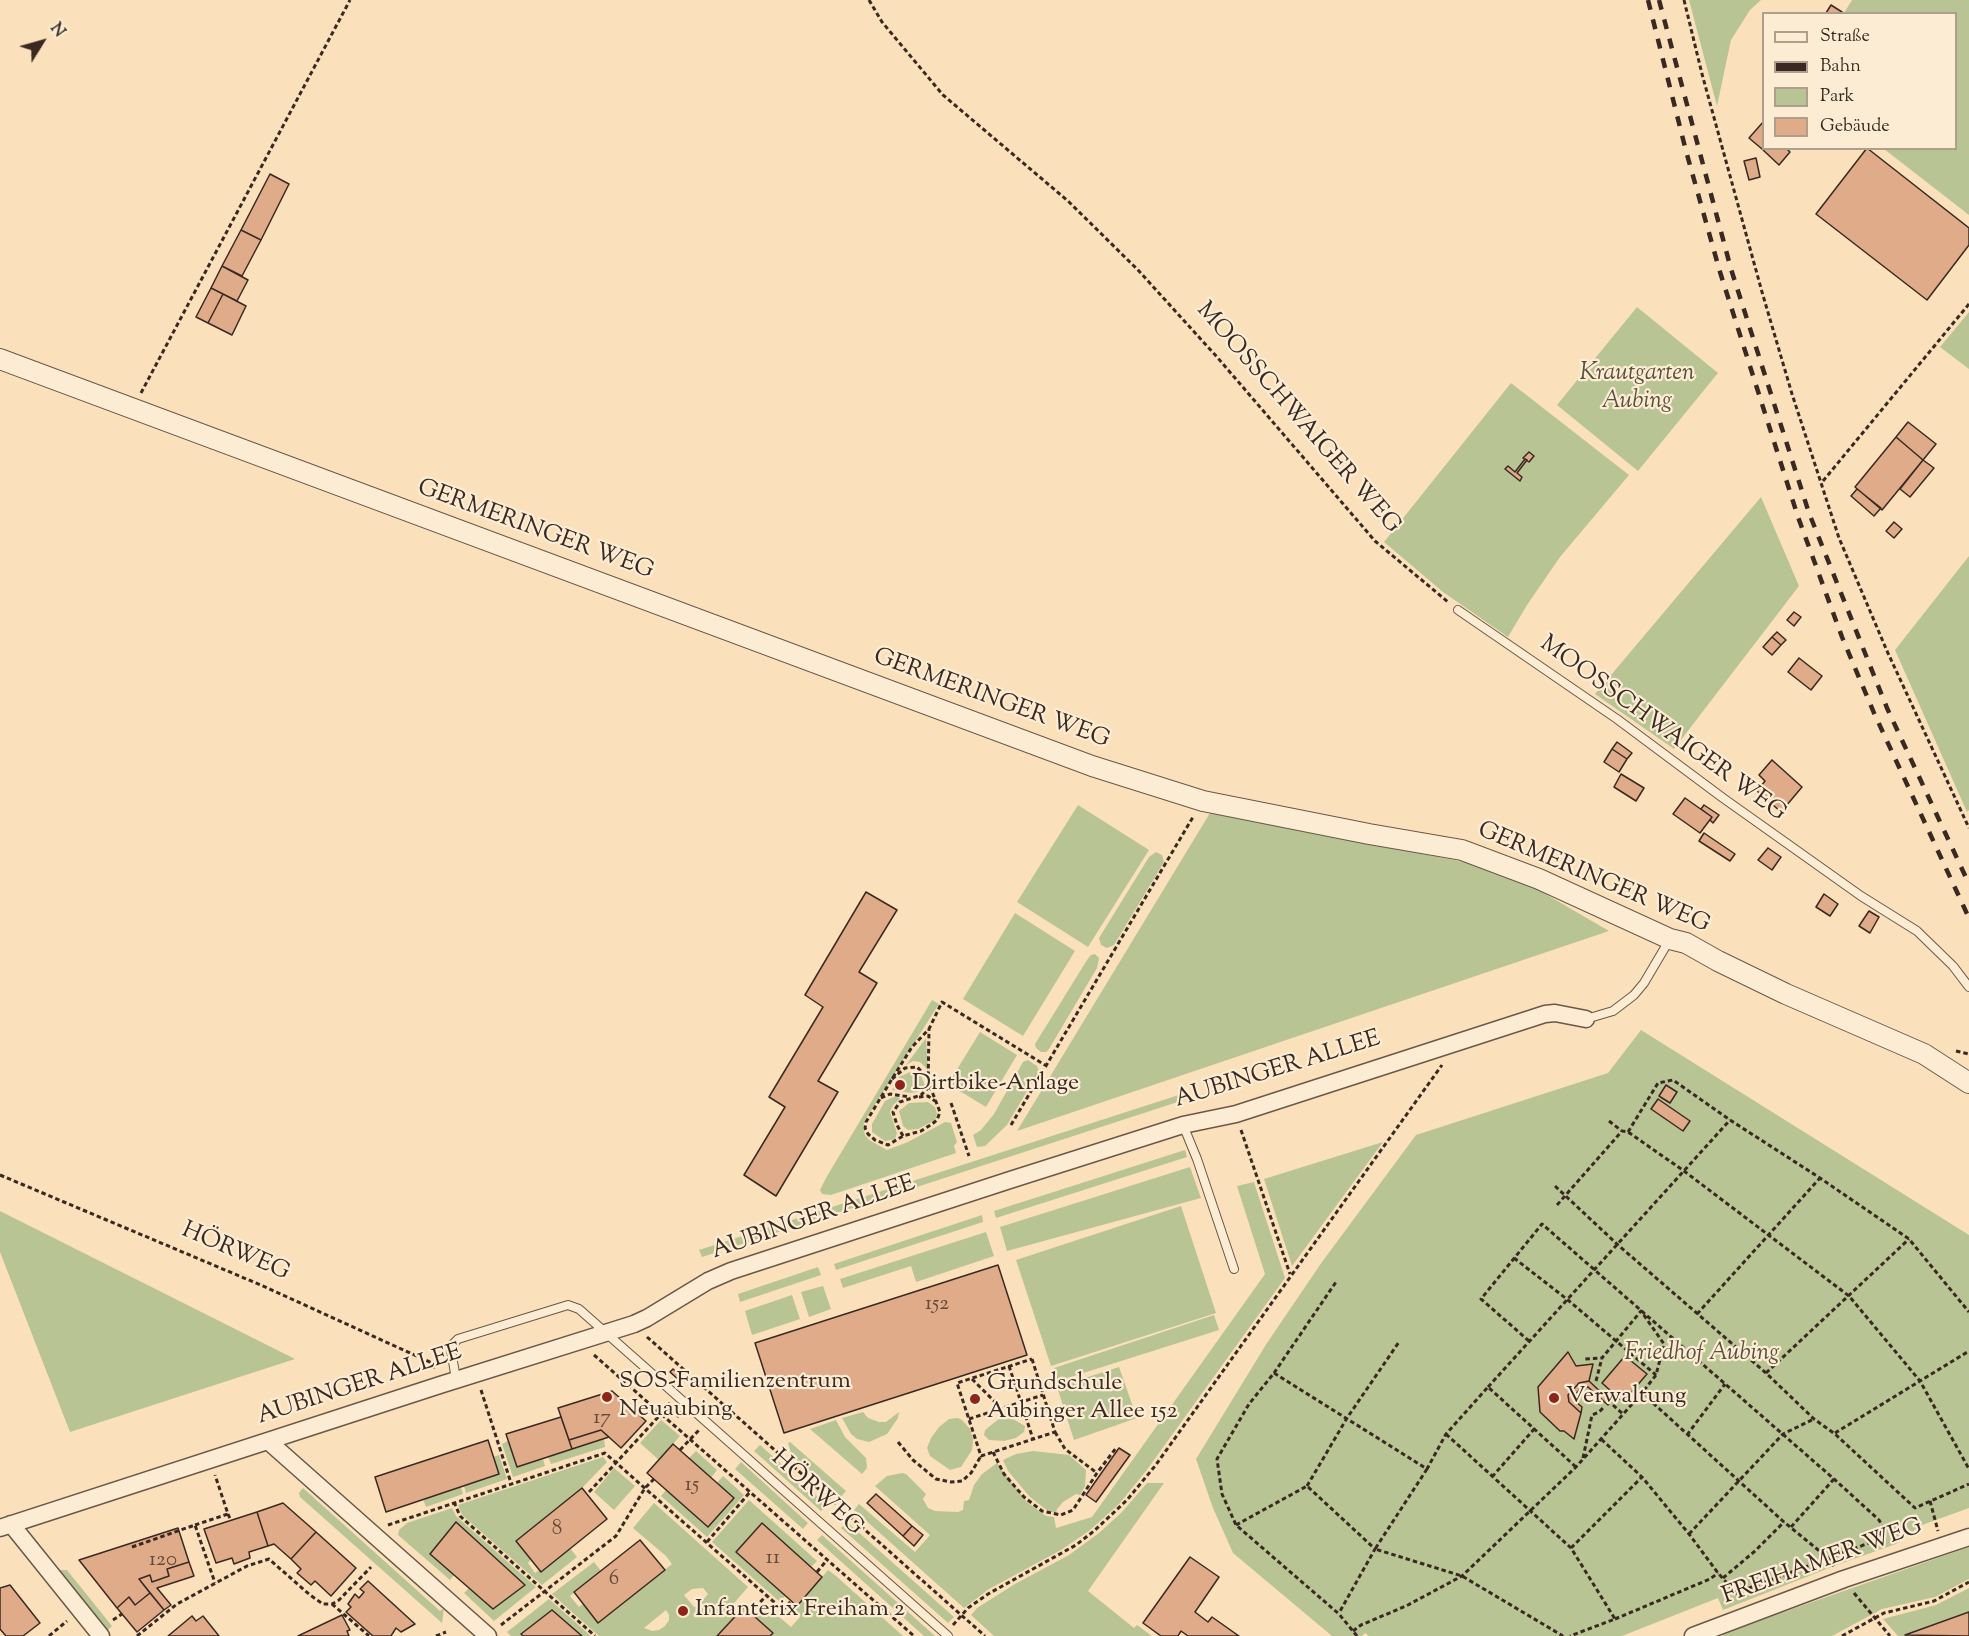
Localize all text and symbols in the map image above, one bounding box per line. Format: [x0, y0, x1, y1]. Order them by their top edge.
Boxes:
north arrow [12, 12, 72, 72]
legend [1762, 12, 1957, 150]
text: N [44, 19, 70, 43]
text: Straße [1820, 24, 1870, 50]
text: Bahn [1820, 54, 1861, 80]
text: Park [1820, 84, 1854, 110]
text: Gebäude [1820, 114, 1890, 140]
street label: MOOSSCHWAIGER WEG [1189, 297, 1405, 541]
park label: Krautgarten Aubing [1579, 361, 1695, 417]
street label: GERMERINGER WEG [413, 475, 657, 587]
street label: MOOSSCHWAIGER WEG [1533, 631, 1791, 829]
street label: GERMERINGER WEG [869, 644, 1113, 756]
street label: GERMERINGER WEG [1473, 817, 1713, 941]
street label: AUBINGER ALLEE [1172, 1026, 1384, 1116]
place label: Dirtbike-Anlage [912, 1071, 1079, 1099]
marker: Dirtbike-Anlage [893, 1078, 907, 1092]
street label: AUBINGER ALLEE [708, 1171, 920, 1267]
street label: HÖRWEG [177, 1217, 293, 1289]
house number: 152 [925, 1292, 949, 1318]
street label: AUBINGER ALLEE [254, 1339, 466, 1433]
park label: Friedhof Aubing [1624, 1341, 1780, 1369]
place label: SOS-Familienzentrum Neuaubing [619, 1369, 851, 1425]
place label: Grundschule Aubinger Allee 152 [987, 1371, 1178, 1427]
place label: Verwaltung [1566, 1384, 1686, 1412]
marker: SOS-Familienzentrum Neuaubing [600, 1390, 614, 1404]
marker: Verwaltung [1547, 1391, 1561, 1405]
marker: Grundschule Aubinger Allee 152 [968, 1392, 982, 1406]
house number: 17 [593, 1406, 611, 1432]
street label: HÖRWEG [764, 1445, 868, 1543]
house number: 15 [685, 1473, 699, 1499]
street label: FREIHAMER WEG [1719, 1513, 1927, 1613]
house number: 8 [552, 1517, 562, 1543]
house number: 11 [766, 1546, 780, 1572]
house number: 120 [149, 1548, 177, 1574]
house number: 6 [609, 1567, 619, 1593]
place label: Infanterix Freiham 2 [695, 1597, 905, 1625]
marker: Infanterix Freiham 2 [676, 1604, 690, 1618]

